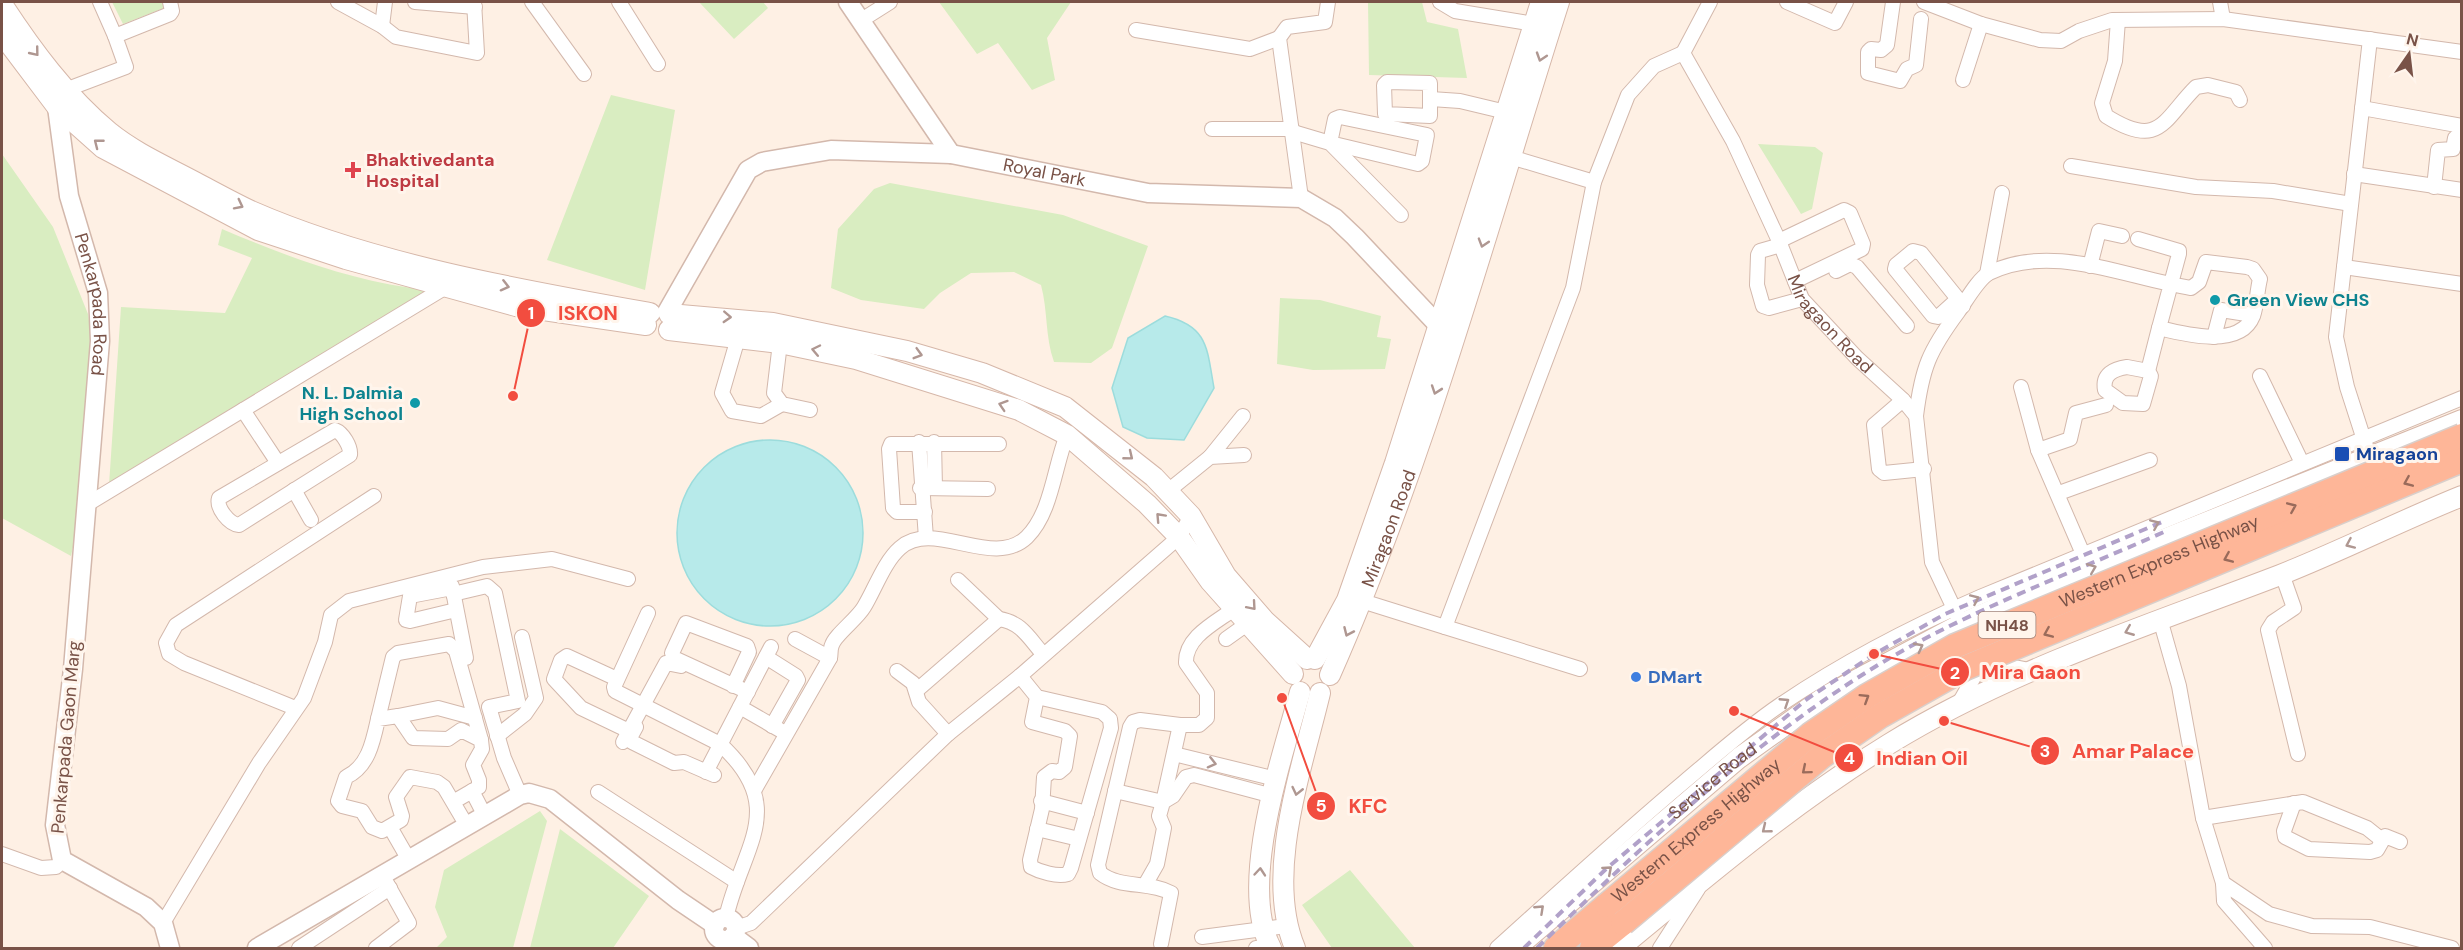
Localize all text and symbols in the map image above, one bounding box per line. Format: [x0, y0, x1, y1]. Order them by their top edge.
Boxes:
north arrow [2379, 24, 2439, 84]
text: N [2404, 28, 2421, 52]
one-way arrow [28, 45, 39, 56]
one-way arrow [1536, 51, 1548, 62]
one-way arrow [93, 140, 104, 151]
place label: Bhaktivedanta Hospital [366, 148, 495, 193]
street label: Royal Park [1001, 153, 1088, 192]
marker: Bhaktivedanta Hospital [344, 161, 362, 179]
one-way arrow [232, 197, 243, 209]
street label: Penkarpada Road [69, 230, 112, 377]
one-way arrow [1478, 237, 1490, 248]
street label: Miragaon Road [1782, 271, 1878, 379]
one-way arrow [500, 278, 510, 291]
place label: Green View CHS [2227, 288, 2369, 312]
marker: Green View CHS [2208, 293, 2222, 307]
callout: ISKON [516, 294, 630, 332]
text: ISKON [558, 300, 618, 326]
text: 1 [528, 301, 534, 325]
one-way arrow [723, 311, 732, 324]
one-way arrow [811, 345, 821, 358]
one-way arrow [913, 347, 923, 359]
place label: N. L. Dalmia High School [299, 381, 403, 426]
one-way arrow [1431, 384, 1444, 394]
marker: N. L. Dalmia High School [408, 396, 422, 410]
one-way arrow [998, 400, 1009, 412]
place label: Miragaon [2356, 442, 2438, 466]
marker: Miragaon [2333, 445, 2351, 463]
one-way arrow [1122, 449, 1133, 460]
street label: Miragaon Road [1356, 466, 1422, 591]
one-way arrow [2403, 475, 2414, 487]
one-way arrow [2286, 502, 2297, 514]
street label: Western Express Highway [2056, 509, 2263, 613]
one-way arrow [1156, 514, 1167, 524]
one-way arrow [2149, 519, 2160, 531]
one-way arrow [2345, 537, 2356, 549]
one-way arrow [2223, 550, 2234, 562]
one-way arrow [2086, 563, 2097, 575]
one-way arrow [1969, 594, 1980, 606]
one-way arrow [1245, 599, 1256, 610]
road number: NH48 [1978, 612, 2036, 638]
one-way arrow [2125, 624, 2136, 636]
one-way arrow [1344, 626, 1356, 637]
one-way arrow [2043, 626, 2054, 638]
street label: Penkarpada Gaon Marg [46, 640, 86, 834]
one-way arrow [1913, 642, 1924, 654]
callout: Mira Gaon [1940, 653, 2093, 691]
text: Mira Gaon [1981, 659, 2081, 685]
text: 2 [1950, 661, 1960, 685]
place label: DMart [1648, 665, 1702, 689]
marker: DMart [1629, 670, 1643, 684]
one-way arrow [1859, 694, 1870, 705]
one-way arrow [1779, 698, 1790, 709]
callout: Amar Palace [2030, 732, 2206, 770]
street label: Service Road [1663, 737, 1762, 825]
text: Amar Palace [2072, 738, 2194, 764]
callout: Indian Oil [1834, 739, 1980, 777]
text: 3 [2040, 739, 2050, 763]
text: Indian Oil [1876, 745, 1968, 771]
text: 4 [1843, 746, 1855, 770]
street label: Western Express Highway [1606, 753, 1786, 908]
one-way arrow [1207, 756, 1217, 769]
one-way arrow [1802, 763, 1813, 774]
one-way arrow [1291, 786, 1304, 796]
callout: KFC [1306, 787, 1399, 825]
text: KFC [1349, 793, 1387, 819]
text: 5 [1315, 794, 1327, 818]
one-way arrow [1761, 822, 1772, 833]
one-way arrow [1601, 866, 1612, 877]
one-way arrow [1253, 868, 1266, 877]
one-way arrow [1533, 905, 1544, 916]

